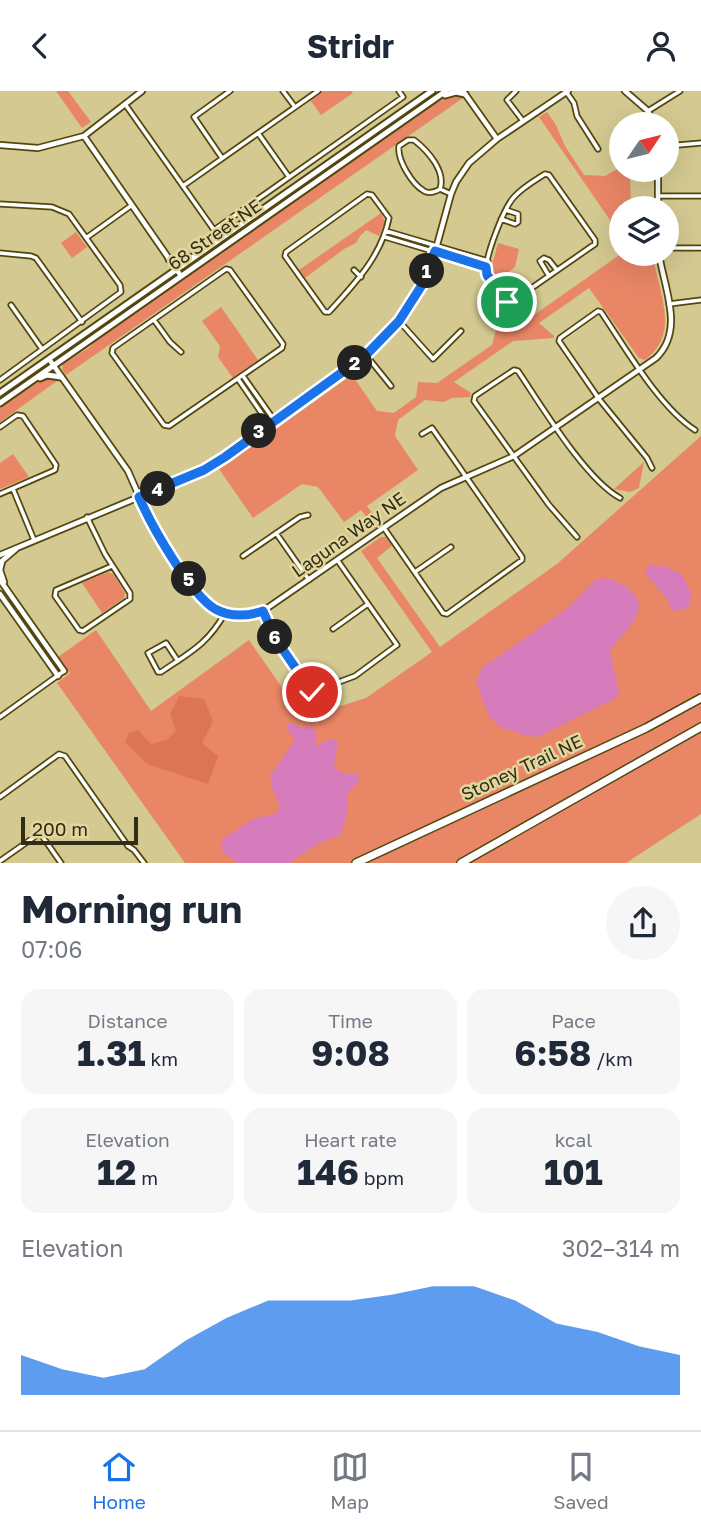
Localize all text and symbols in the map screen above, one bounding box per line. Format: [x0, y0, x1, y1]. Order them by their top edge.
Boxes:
icon: back [21, 27, 59, 65]
text: Stridr [307, 27, 394, 65]
icon: person [642, 27, 680, 65]
north arrow [609, 112, 679, 182]
map controls [609, 112, 679, 266]
street label: 68 Street NE [164, 194, 265, 274]
button: layers [609, 196, 679, 266]
pin: 1 [410, 253, 444, 289]
text: 1 [422, 259, 431, 282]
pin [477, 272, 537, 332]
icon: arrive [488, 283, 526, 321]
pin: 2 [338, 345, 372, 381]
text: 2 [349, 351, 360, 374]
pin: 3 [242, 413, 276, 449]
text: 3 [253, 419, 264, 442]
pin: 4 [140, 471, 176, 507]
text: 4 [152, 477, 163, 500]
street label: Laguna Way NE [287, 487, 410, 582]
pin: 5 [172, 561, 206, 596]
text: 5 [183, 567, 194, 590]
pin: 6 [258, 619, 292, 655]
text: 6 [268, 625, 281, 648]
pin [282, 662, 342, 722]
icon: check [293, 673, 331, 711]
street label: Stoney Trail NE [457, 729, 586, 805]
scale bar [21, 814, 138, 846]
text: 200 m [32, 817, 88, 840]
text: Morning run [21, 886, 242, 931]
button: share [606, 886, 680, 960]
text: 07:06 [21, 935, 83, 963]
text: Distance [88, 1009, 167, 1032]
text: Time [328, 1009, 373, 1032]
text: Pace [551, 1009, 596, 1032]
text: 1.31 [77, 1032, 146, 1074]
text: 9:08 [311, 1032, 390, 1074]
text: 6:58 [514, 1032, 591, 1074]
text: km [146, 1047, 178, 1070]
text: /km [591, 1047, 633, 1070]
text: Elevation [85, 1128, 170, 1151]
text: Heart rate [304, 1128, 397, 1151]
text: kcal [555, 1128, 592, 1151]
text: 12 [97, 1151, 136, 1193]
text: 146 [297, 1151, 359, 1193]
text: 101 [544, 1151, 603, 1193]
text: m [136, 1166, 158, 1189]
text: bpm [359, 1166, 404, 1189]
text: Elevation [21, 1234, 123, 1262]
text: 302–314 m [562, 1234, 680, 1262]
tab: Home [92, 1448, 146, 1513]
tab: Map [330, 1448, 369, 1513]
tab: Saved [553, 1448, 609, 1513]

